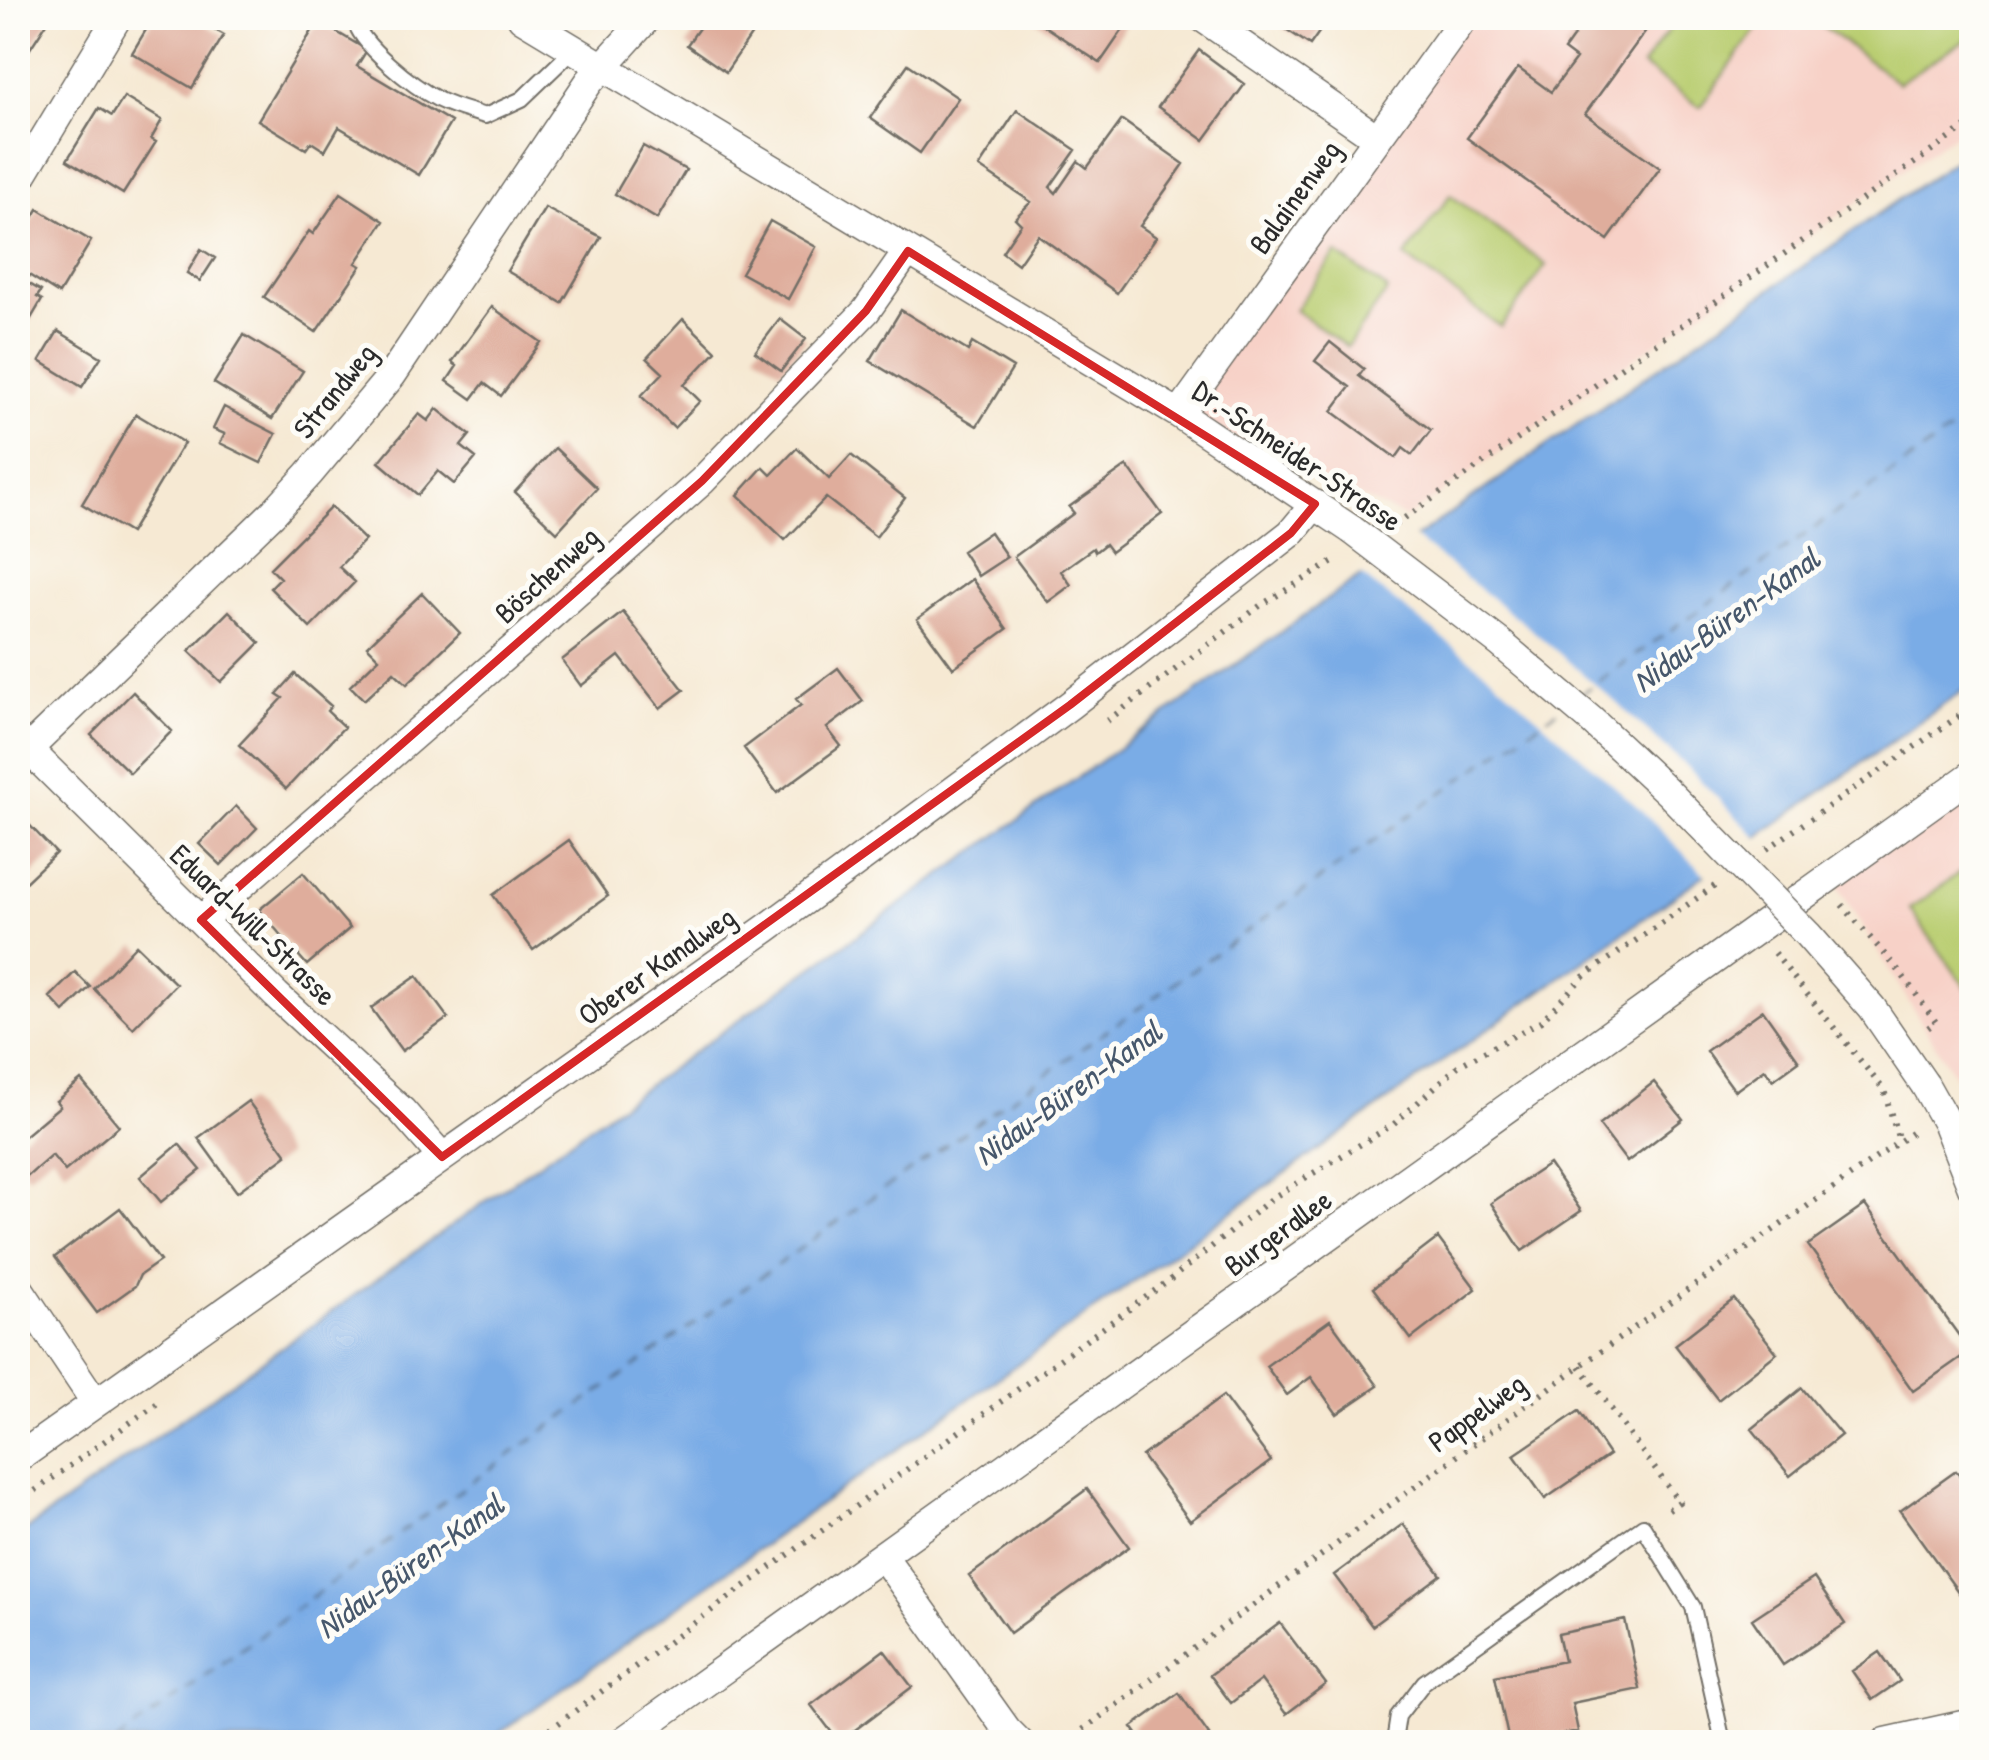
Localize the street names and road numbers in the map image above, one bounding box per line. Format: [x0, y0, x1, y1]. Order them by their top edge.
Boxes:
street label: Balainenweg [1239, 131, 1349, 261]
street label: Strandweg [283, 334, 385, 446]
street label: Dr.-Schneider-Strasse [1185, 370, 1410, 540]
street label: Böschenweg [485, 517, 607, 632]
street label: Eduard-Will-Strasse [162, 835, 346, 1014]
street label: Oberer Kanalweg [570, 896, 743, 1034]
street label: Burgerallee [1215, 1179, 1339, 1285]
street label: Pappelweg [1420, 1363, 1533, 1461]

